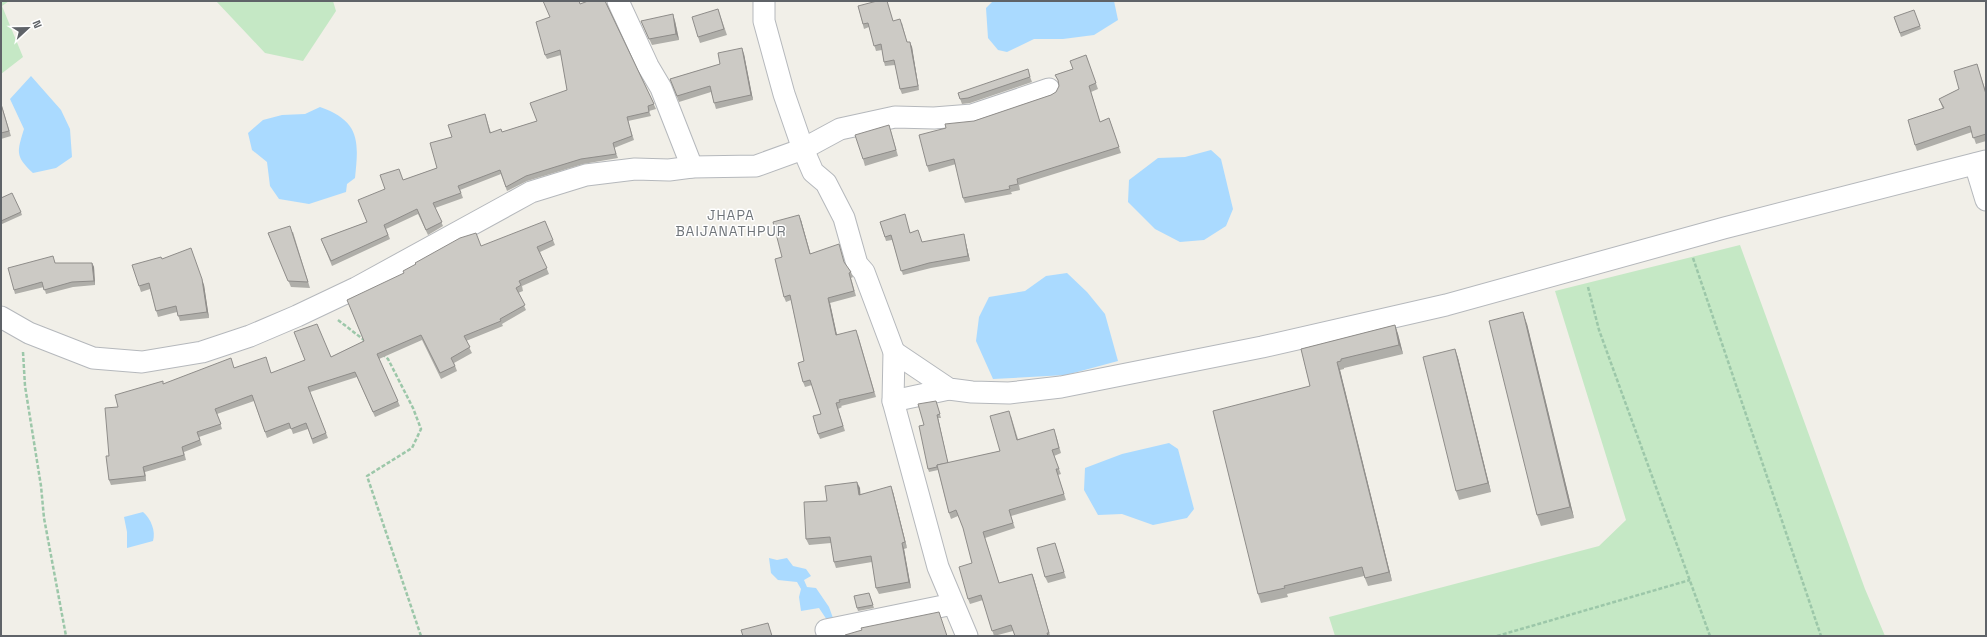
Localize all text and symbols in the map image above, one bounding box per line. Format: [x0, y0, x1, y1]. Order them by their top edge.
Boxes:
north arrow [8, 8, 48, 48]
text: N [29, 18, 45, 30]
district label: JHAPA BAIJANATHPUR [675, 206, 787, 240]

